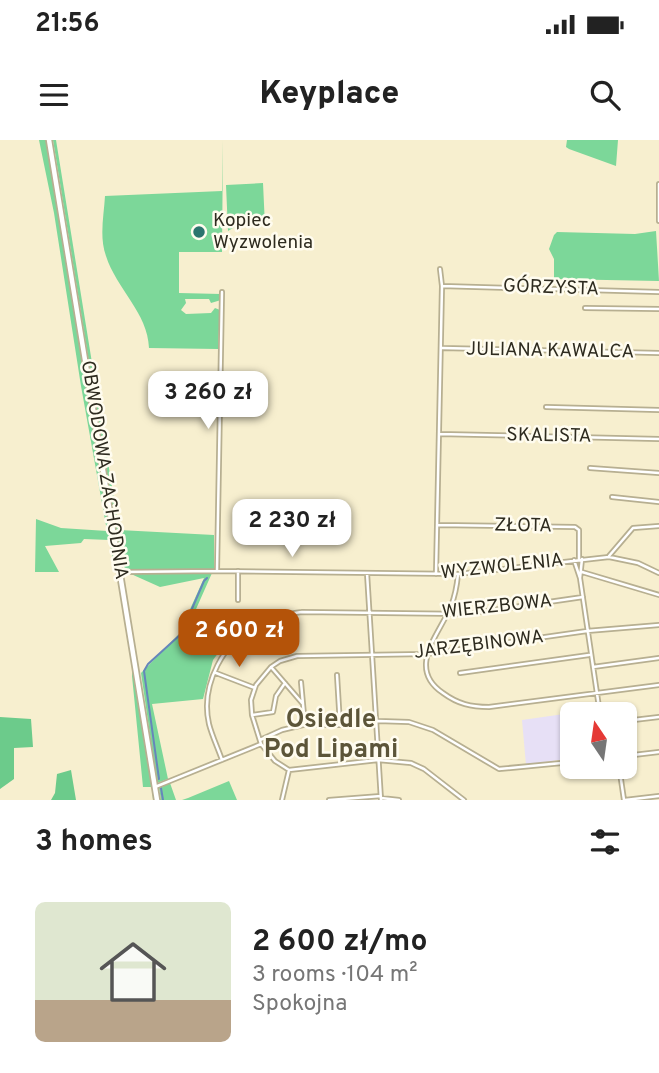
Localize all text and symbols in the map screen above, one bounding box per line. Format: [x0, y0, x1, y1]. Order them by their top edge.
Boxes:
text: 21:56 [35, 8, 99, 41]
text: Keyplace [260, 75, 399, 115]
icon: menu [35, 76, 73, 114]
icon: search [586, 76, 624, 114]
place label: Kopiec Wyzwolenia [213, 209, 313, 255]
marker: Kopiec Wyzwolenia [191, 224, 207, 240]
street label: GÓRZYSTA [503, 273, 600, 302]
street label: JULIANA KAWALCA [466, 338, 634, 364]
street label: OBWODOWA ZACHODNIA [75, 359, 133, 581]
pin: 3 260 zł [136, 372, 280, 431]
text: 3 260 zł [164, 379, 252, 408]
street label: SKALISTA [506, 423, 592, 449]
pin: 2 230 zł [220, 500, 364, 559]
text: 2 230 zł [248, 507, 336, 536]
street label: ZŁOTA [494, 513, 552, 539]
street label: WYZWOLENIA [439, 549, 565, 585]
street label: WIERZBOWA [441, 589, 553, 625]
pin: 2 600 zł [167, 610, 311, 669]
text: 2 600 zł [194, 617, 284, 646]
street label: JARZĘBINOWA [413, 625, 545, 665]
north arrow [560, 702, 637, 779]
map controls [560, 702, 637, 779]
district label: Osiedle Pod Lipami [264, 704, 398, 767]
icon: filters [586, 823, 624, 861]
text: 3 homes [35, 824, 153, 861]
text: 2 600 zł/mo [252, 924, 428, 961]
icon: home [91, 930, 175, 1014]
text: 3 rooms · 104 m² [252, 961, 417, 990]
text: Spokojna [252, 990, 347, 1019]

